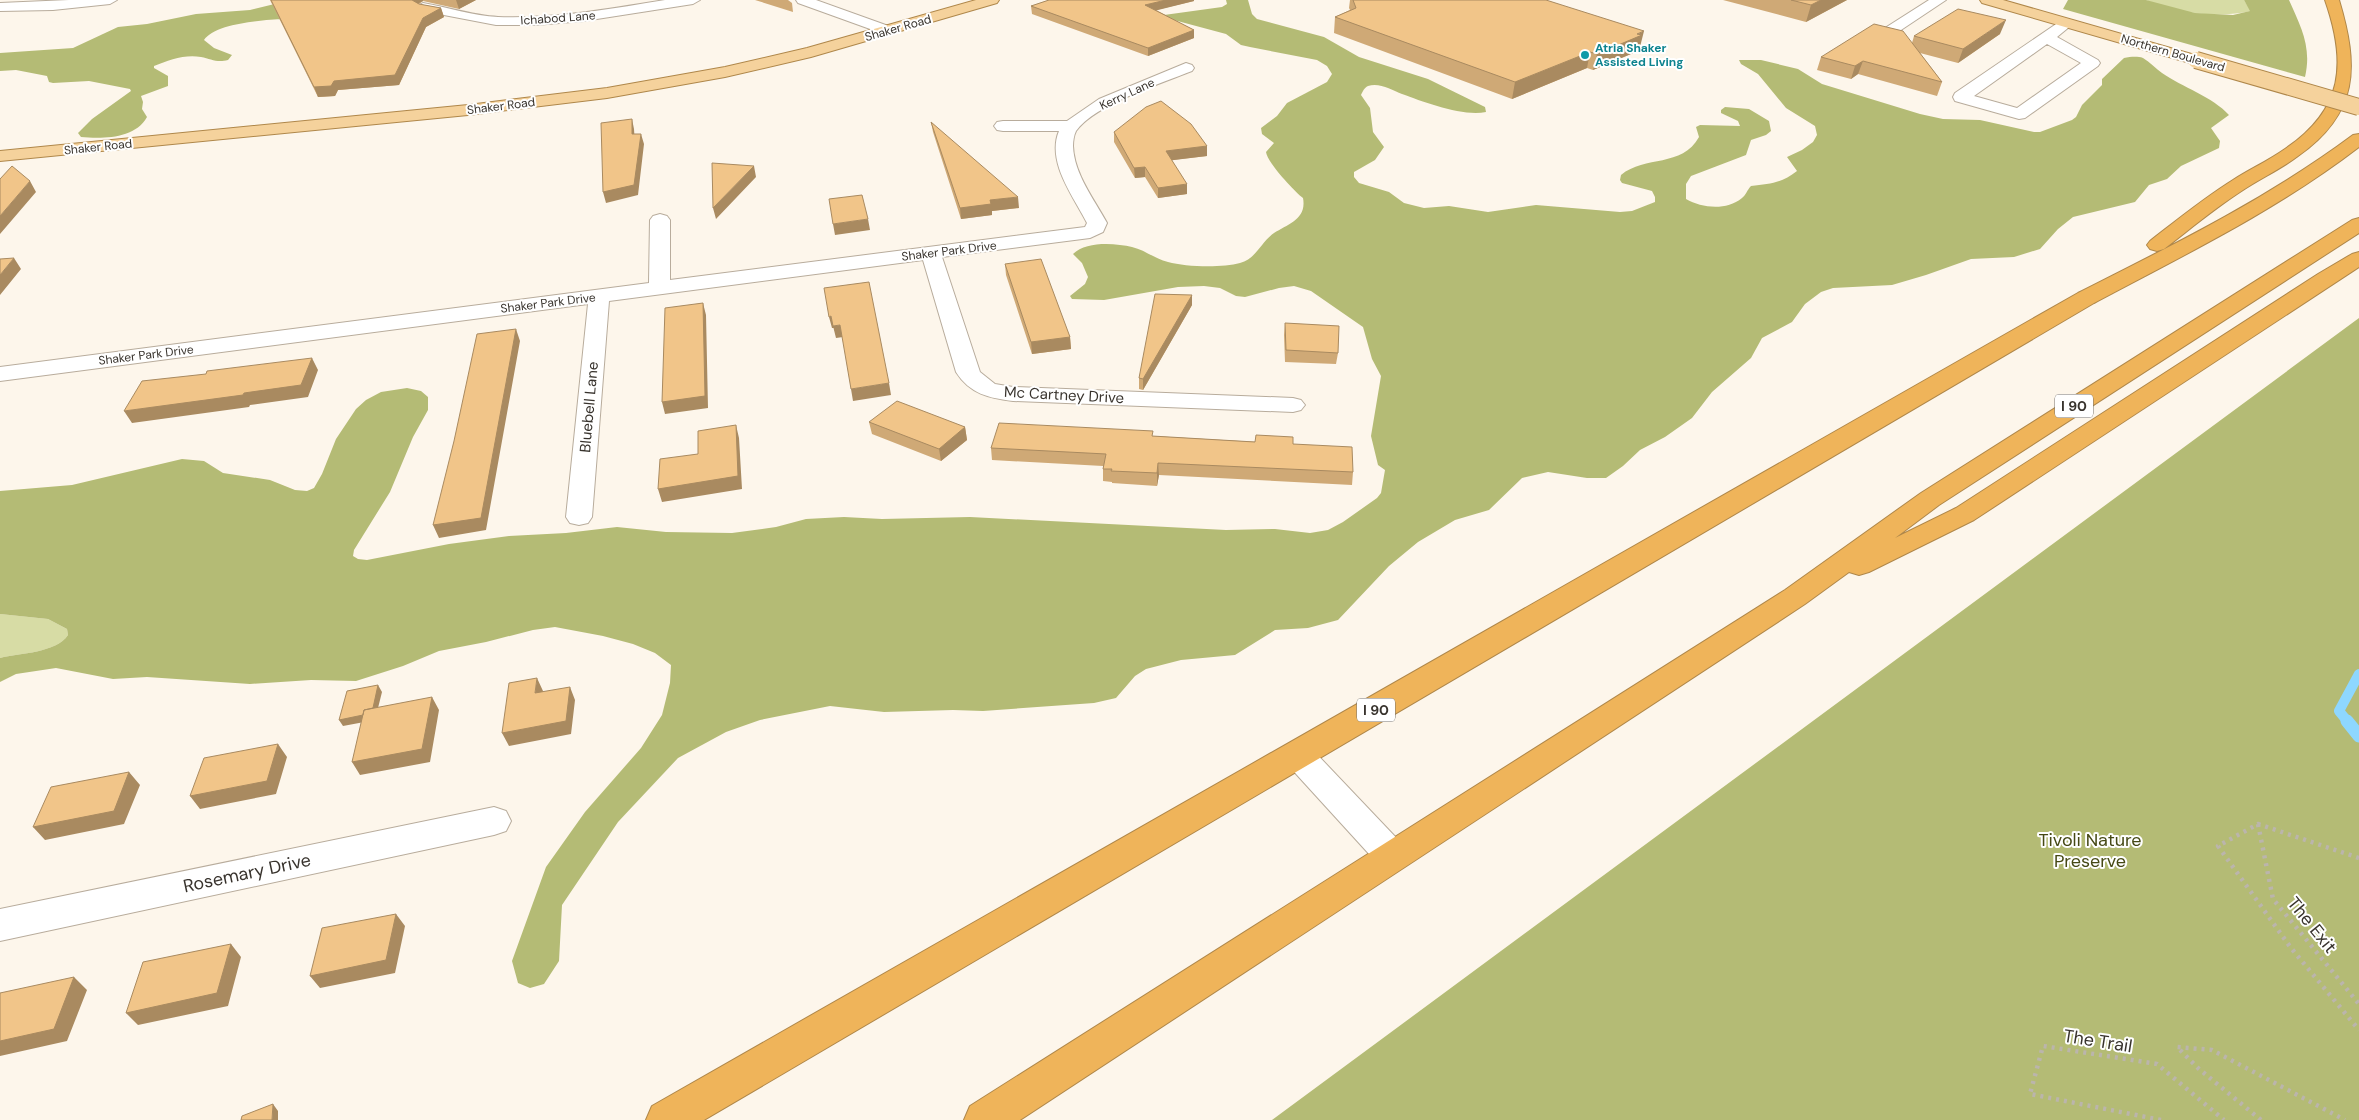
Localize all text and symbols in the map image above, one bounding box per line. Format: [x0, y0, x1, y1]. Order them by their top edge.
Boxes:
street label: Ichabod Lane [520, 7, 596, 29]
street label: Shaker Road [863, 11, 933, 45]
street label: Northern Boulevard [2119, 30, 2227, 76]
place label: Atria Shaker Assisted Living [1595, 40, 1683, 70]
marker: Atria Shaker Assisted Living [1579, 49, 1591, 61]
street label: Kerry Lane [1097, 74, 1157, 114]
street label: Shaker Road [466, 94, 536, 118]
street label: Shaker Road [63, 135, 133, 159]
street label: Shaker Park Drive [900, 237, 998, 265]
street label: Shaker Park Drive [499, 289, 597, 317]
street label: Shaker Park Drive [97, 341, 195, 369]
street label: Bluebell Lane [575, 361, 603, 453]
street label: Mc Cartney Drive [1003, 382, 1125, 408]
road number: I 90 [2055, 394, 2093, 418]
road number: I 90 [1357, 698, 1395, 722]
park label: Tivoli Nature Preserve [2038, 828, 2142, 873]
street label: Rosemary Drive [181, 848, 313, 898]
street label: The Exit [2282, 892, 2342, 958]
street label: The Trail [2062, 1024, 2134, 1058]

